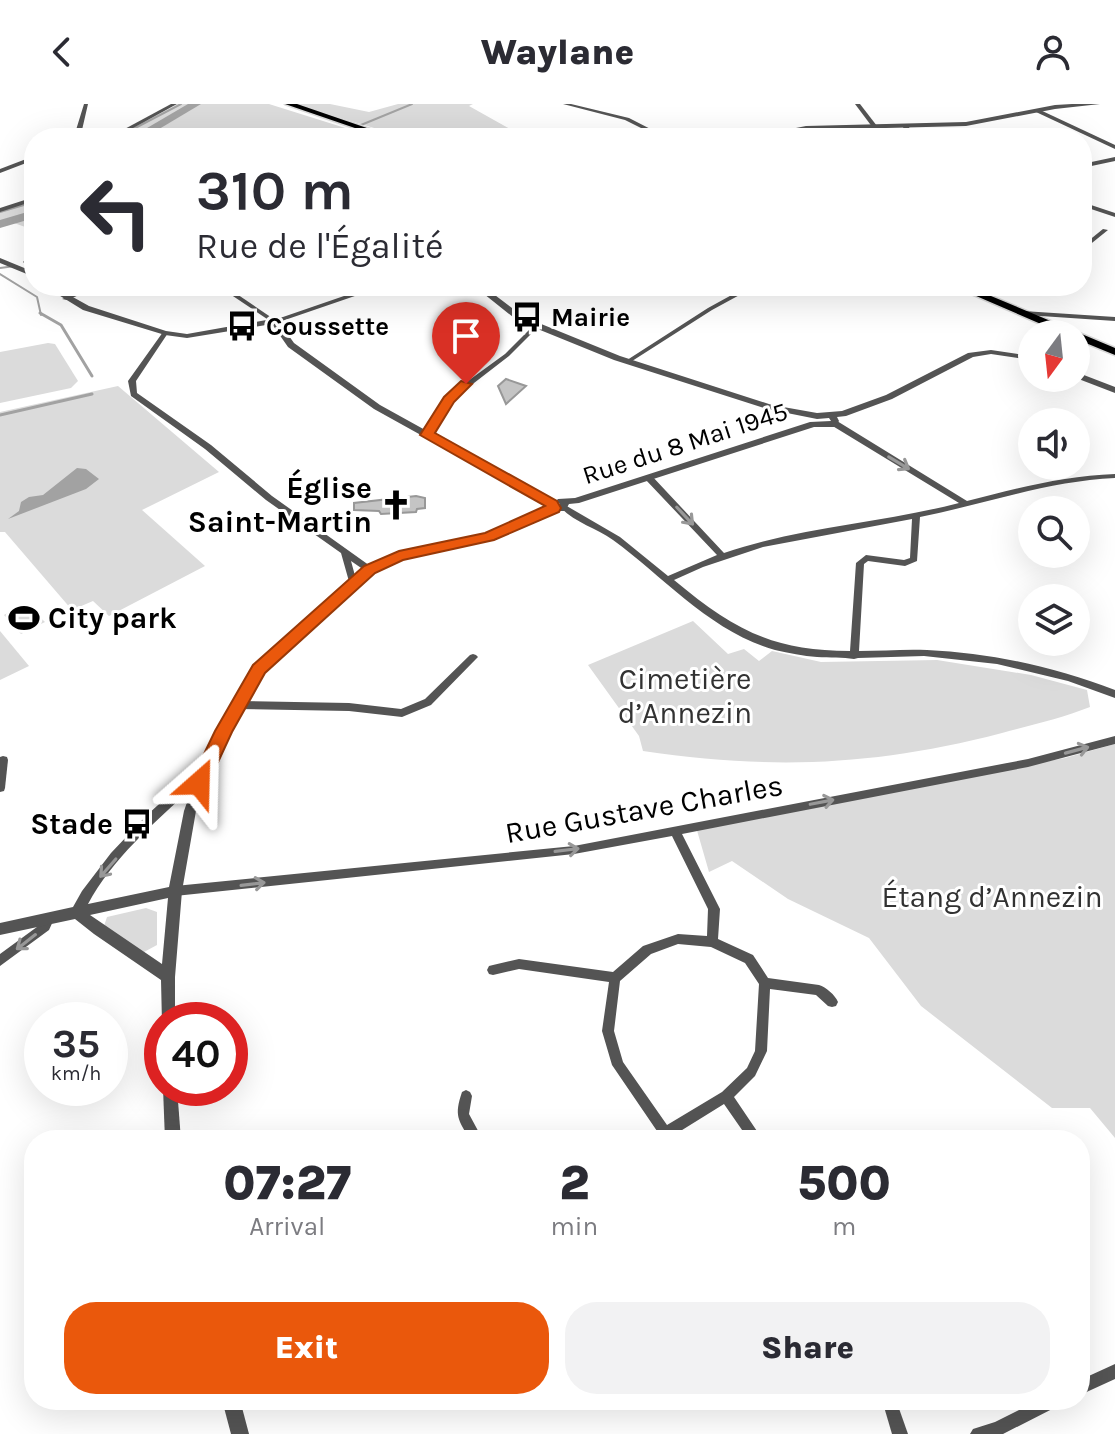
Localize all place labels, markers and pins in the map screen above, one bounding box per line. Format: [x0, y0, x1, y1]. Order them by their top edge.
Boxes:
bus stop icon: Mairie [510, 300, 544, 334]
pin [432, 302, 500, 384]
place label: Mairie [551, 302, 630, 333]
bus stop icon: Coussette [225, 309, 259, 343]
place label: Coussette [266, 311, 389, 342]
place label: Église Saint-Martin [188, 468, 372, 540]
church icon: Église Saint-Martin [379, 488, 413, 522]
place label: City park [48, 600, 177, 636]
sports icon: City park [7, 601, 41, 635]
place label: Stade [30, 806, 113, 842]
bus stop icon: Stade [120, 807, 154, 841]

